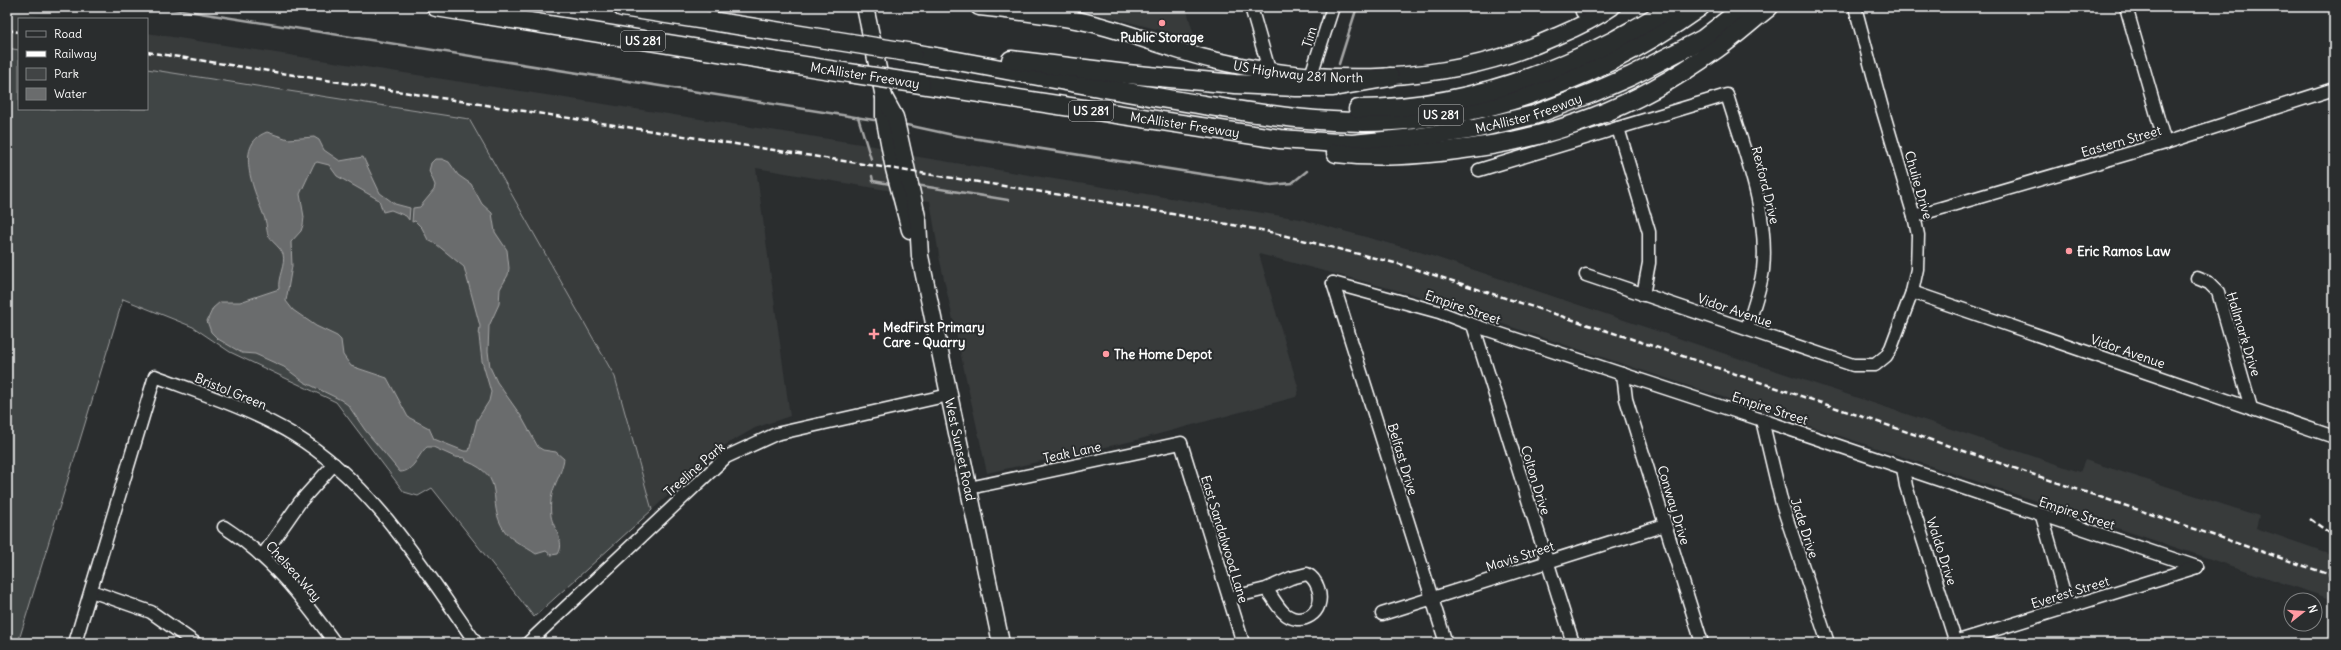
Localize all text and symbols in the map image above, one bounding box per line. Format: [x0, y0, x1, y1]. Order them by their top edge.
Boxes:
legend [18, 18, 148, 110]
marker: Public Storage [1157, 18, 1167, 28]
street label: Tim [1298, 25, 1321, 50]
text: Road [54, 26, 82, 41]
place label: Public Storage [1120, 29, 1204, 46]
road number: US 281 [621, 31, 665, 51]
text: Railway [54, 46, 97, 61]
street label: US Highway 281 North [1232, 57, 1364, 86]
street label: McAllister Freeway [809, 58, 921, 93]
text: Park [54, 66, 79, 81]
text: Water [54, 86, 87, 101]
street label: McAllister Freeway [1474, 90, 1584, 137]
road number: US 281 [1069, 101, 1113, 121]
road number: US 281 [1419, 105, 1463, 125]
street label: McAllister Freeway [1129, 108, 1241, 142]
street label: Eastern Street [2079, 122, 2164, 161]
street label: Rexford Drive [1748, 145, 1783, 226]
street label: Chulie Drive [1901, 149, 1936, 221]
place label: Eric Ramos Law [2077, 243, 2171, 260]
marker: Eric Ramos Law [2064, 246, 2074, 256]
street label: Empire Street [1423, 287, 1504, 329]
street label: Vidor Avenue [1695, 290, 1774, 331]
street label: Hallmark Drive [2223, 290, 2264, 378]
place label: MedFirst Primary Care - Quarry [883, 319, 985, 351]
marker: MedFirst Primary Care - Quarry [868, 328, 880, 340]
street label: Vidor Avenue [2088, 331, 2167, 372]
place label: The Home Depot [1114, 346, 1212, 363]
marker: The Home Depot [1101, 349, 1111, 359]
street label: Bristol Green [192, 369, 270, 414]
street label: Empire Street [1730, 388, 1811, 429]
street label: West Sunset Road [941, 396, 979, 503]
street label: Belfast Drive [1384, 421, 1421, 497]
street label: Treeline Park [660, 438, 729, 500]
street label: Teak Lane [1041, 438, 1103, 467]
street label: Colton Drive [1517, 443, 1554, 517]
street label: Conway Drive [1653, 463, 1694, 547]
street label: East Sandalwood Lane [1197, 473, 1252, 605]
street label: Empire Street [2037, 493, 2118, 534]
street label: Jade Drive [1787, 496, 1822, 560]
street label: Waldo Drive [1923, 515, 1961, 587]
street label: Mavis Street [1484, 537, 1557, 576]
street label: Chelsea Way [262, 538, 325, 605]
street label: Everest Street [2029, 572, 2112, 612]
north arrow [2283, 592, 2323, 632]
text: N [2305, 603, 2320, 615]

